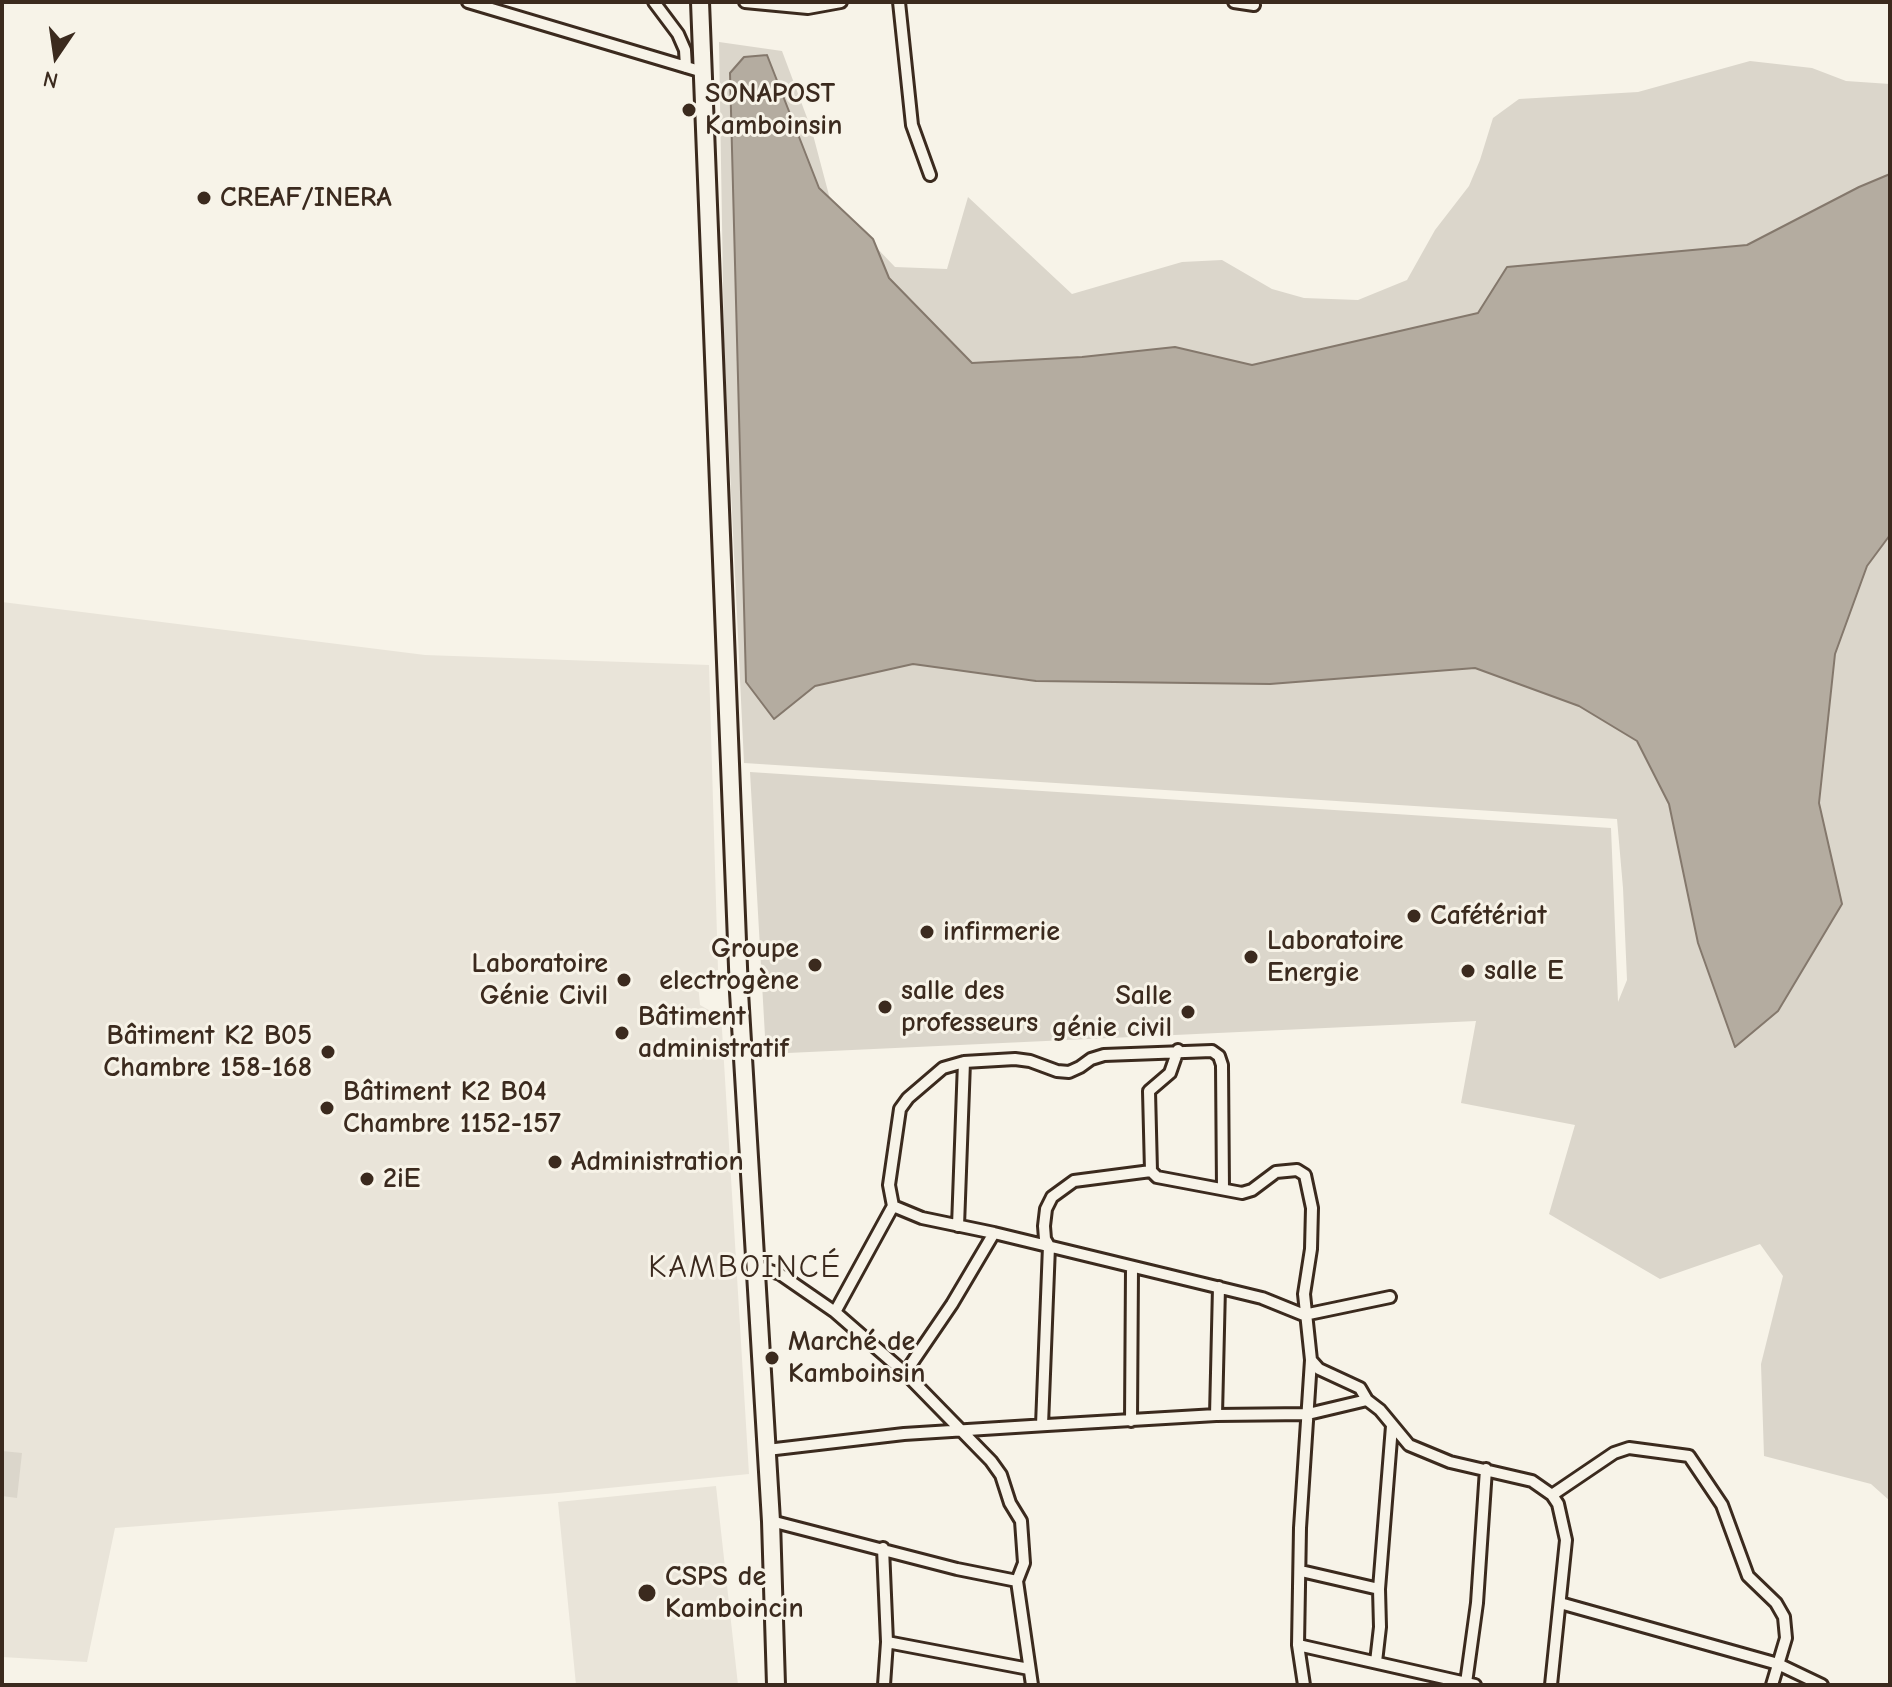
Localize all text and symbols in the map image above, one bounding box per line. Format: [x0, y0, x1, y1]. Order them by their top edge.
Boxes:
north arrow [16, 16, 96, 96]
text: N [41, 65, 61, 94]
place label: SONAPOST Kamboinsin [705, 77, 842, 143]
marker: SONAPOST Kamboinsin [680, 101, 698, 119]
place label: CREAF/INERA [220, 181, 392, 215]
marker: CREAF/INERA [195, 189, 213, 207]
place label: Cafétériat [1430, 899, 1547, 933]
marker: Cafétériat [1405, 907, 1423, 925]
place label: infirmerie [943, 915, 1060, 949]
marker: infirmerie [918, 923, 936, 941]
place label: Laboratoire Energie [1267, 924, 1403, 990]
place label: Groupe electrogène [659, 932, 799, 998]
place label: Laboratoire Génie Civil [472, 947, 608, 1013]
marker: Laboratoire Energie [1242, 948, 1260, 966]
place label: salle E [1484, 954, 1564, 988]
marker: Groupe electrogène [806, 956, 824, 974]
marker: salle E [1459, 962, 1477, 980]
marker: Laboratoire Génie Civil [615, 971, 633, 989]
place label: salle des professeurs [901, 974, 1038, 1040]
place label: Salle génie civil [1052, 979, 1172, 1045]
marker: salle des professeurs [876, 998, 894, 1016]
place label: Bâtiment administratif [638, 1000, 789, 1066]
marker: Salle génie civil [1179, 1003, 1197, 1021]
place label: Bâtiment K2 B05 Chambre 158-168 [103, 1019, 312, 1085]
marker: Bâtiment administratif [613, 1024, 631, 1042]
marker: Bâtiment K2 B05 Chambre 158-168 [319, 1043, 337, 1061]
place label: Bâtiment K2 B04 Chambre 1152-157 [343, 1075, 561, 1141]
marker: Bâtiment K2 B04 Chambre 1152-157 [318, 1099, 336, 1117]
place label: Administration [571, 1145, 744, 1179]
marker: Administration [546, 1153, 564, 1171]
place label: 2iE [383, 1162, 420, 1196]
marker: 2iE [358, 1170, 376, 1188]
district label: KAMBOINCÉ [648, 1249, 842, 1287]
place label: Marché de Kamboinsin [788, 1325, 925, 1391]
marker: Marché de Kamboinsin [763, 1349, 781, 1367]
place label: CSPS de Kamboincin [665, 1560, 804, 1626]
marker: CSPS de Kamboincin [636, 1582, 658, 1604]

